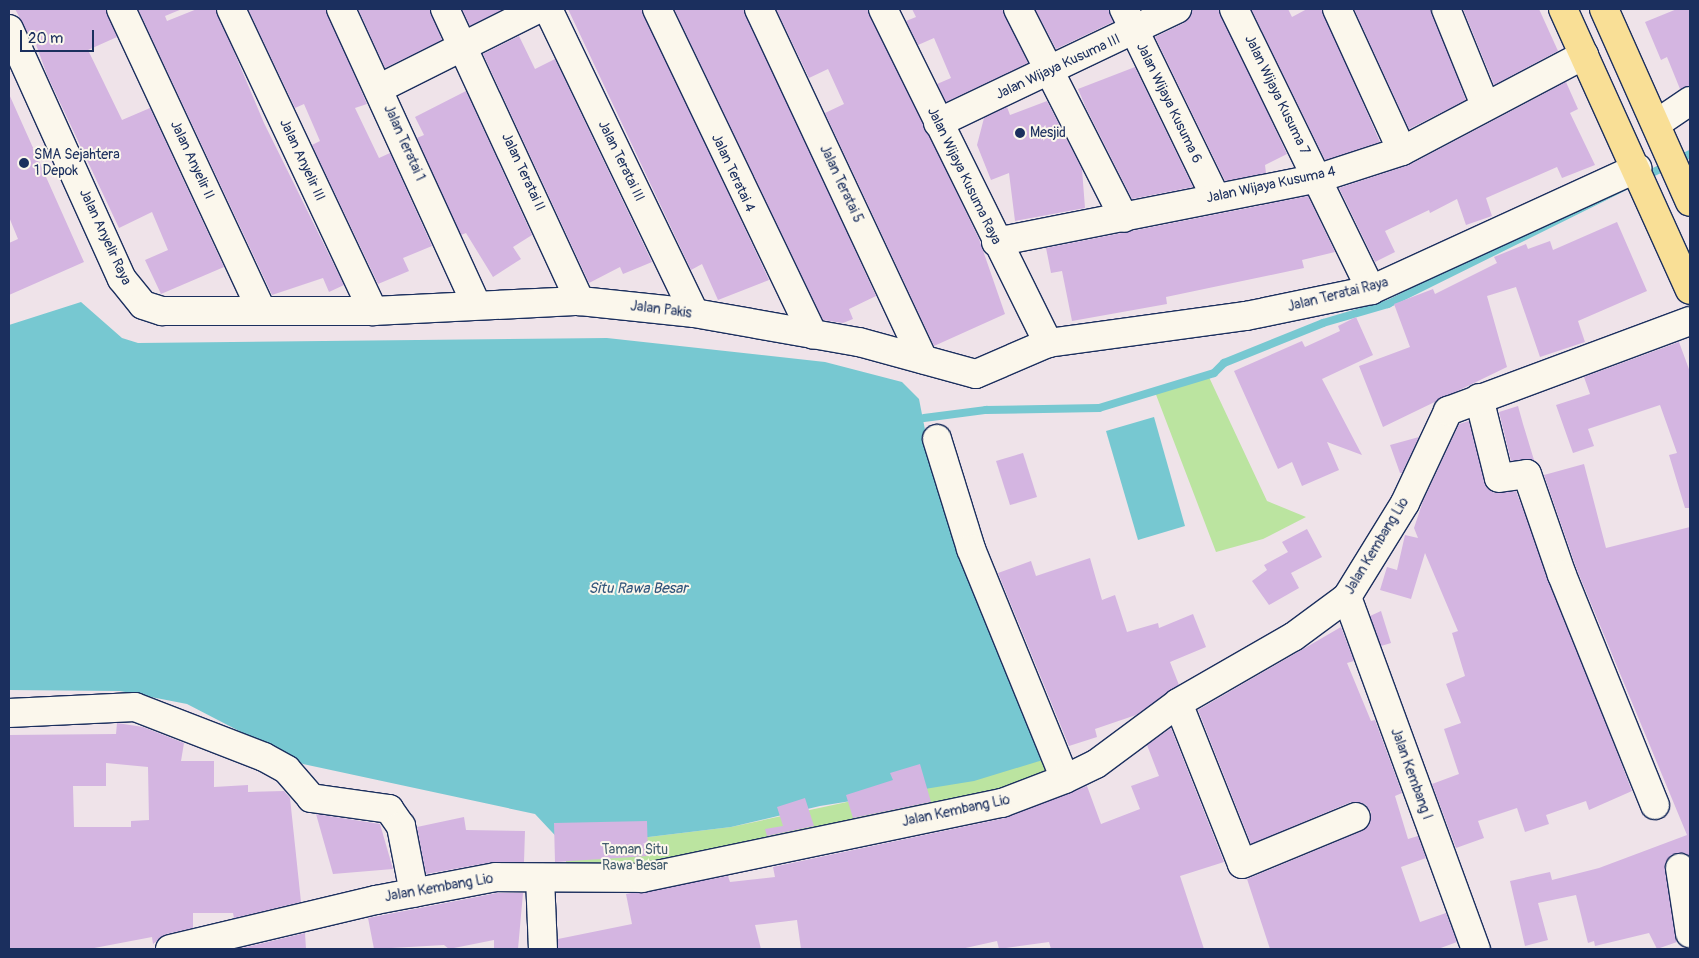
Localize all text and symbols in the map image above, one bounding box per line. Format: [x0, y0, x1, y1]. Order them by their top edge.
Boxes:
scale bar [22, 20, 96, 52]
text: 20 m [28, 29, 63, 48]
street label: Jalan Wijaya Kusuma III [993, 31, 1123, 103]
street label: Jalan Wijaya Kusuma 7 [1241, 32, 1313, 158]
street label: Jalan Wijaya Kusuma 6 [1133, 40, 1205, 166]
street label: Jalan Teratai 1 [380, 102, 428, 184]
street label: Jalan Wijaya Kusuma Raya [923, 105, 1005, 247]
street label: Jalan Anyelir III [276, 116, 328, 204]
street label: Jalan Anyelir II [166, 118, 218, 202]
street label: Jalan Teratai III [594, 118, 648, 204]
place label: Mesjid [1030, 125, 1066, 141]
marker: Mesjid [1014, 127, 1026, 139]
street label: Jalan Teratai II [498, 130, 548, 214]
street label: Jalan Teratai 4 [708, 131, 758, 215]
street label: Jalan Teratai 5 [816, 142, 866, 226]
place label: SMA Sejahtera 1 Depok [34, 147, 120, 180]
marker: SMA Sejahtera 1 Depok [18, 157, 30, 169]
street label: Jalan Wijaya Kusuma 4 [1205, 163, 1337, 207]
street label: Jalan Anyelir Raya [75, 186, 135, 288]
street label: Jalan Teratai Raya [1286, 274, 1390, 316]
street label: Jalan Pakis [629, 298, 693, 322]
street label: Jalan Kembang Lio [1341, 494, 1413, 598]
water label: Situ Rawa Besar [588, 580, 688, 598]
street label: Jalan Kembang I [1387, 726, 1435, 822]
street label: Jalan Kembang Lio [900, 791, 1012, 831]
park label: Taman Situ Rawa Besar [602, 842, 668, 874]
street label: Jalan Kembang Lio [383, 870, 495, 906]

